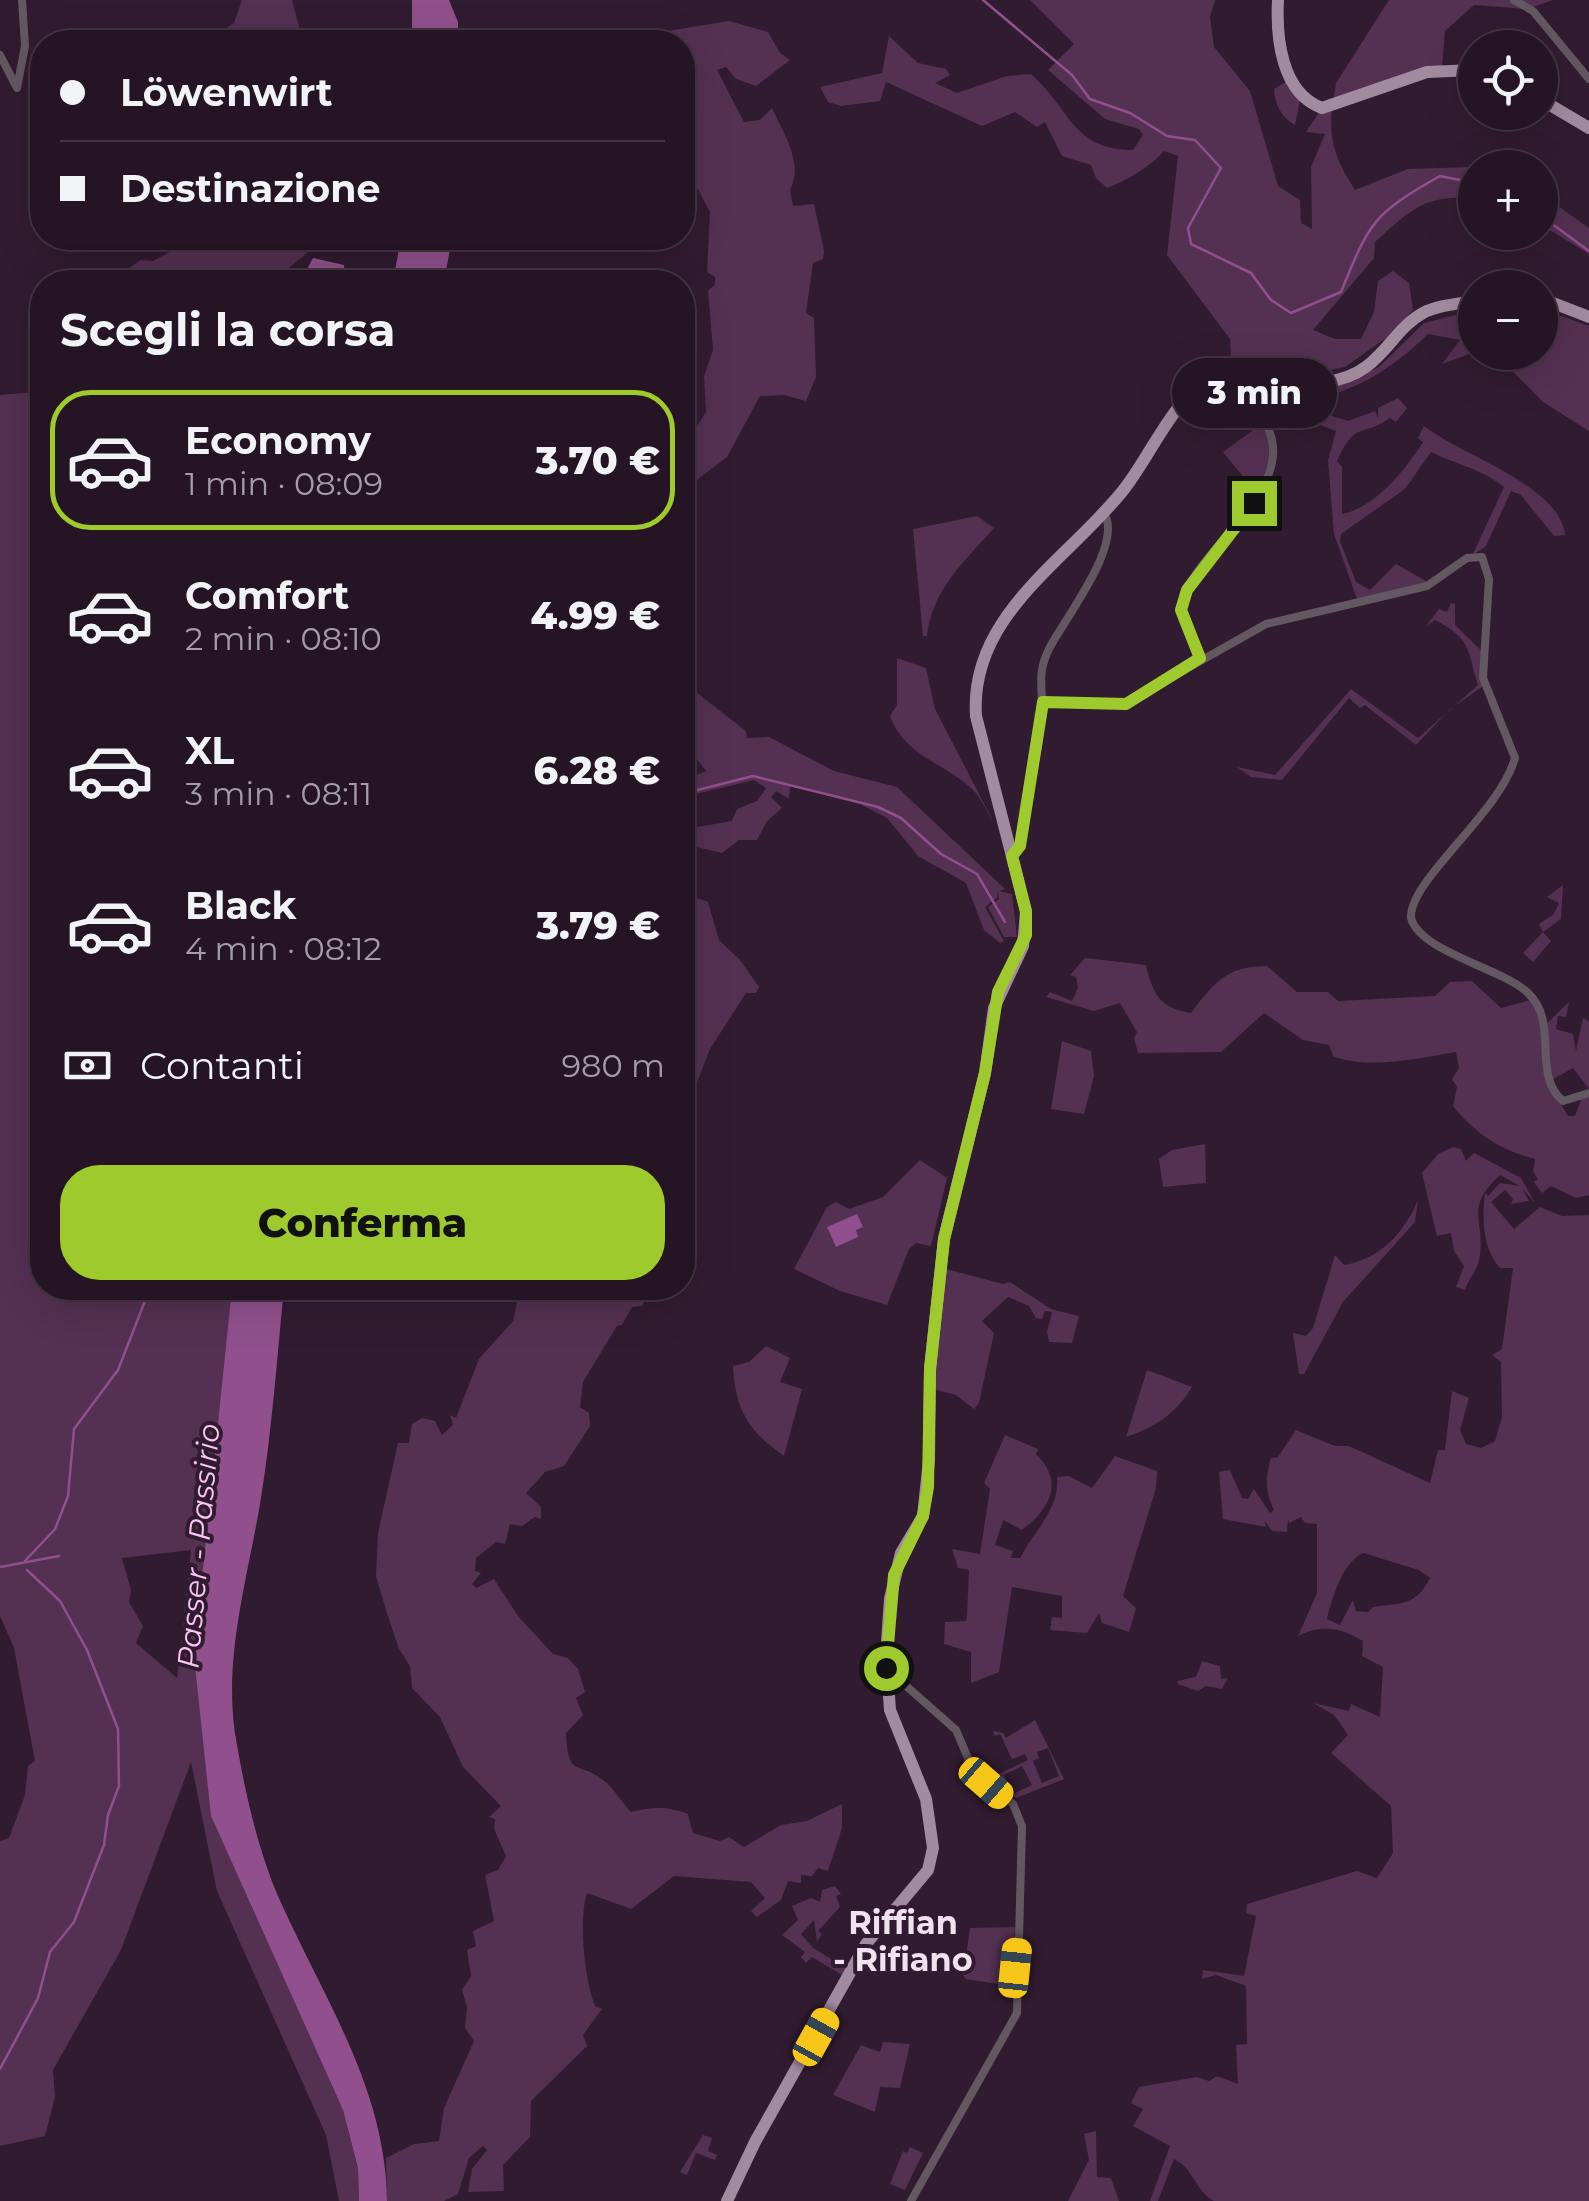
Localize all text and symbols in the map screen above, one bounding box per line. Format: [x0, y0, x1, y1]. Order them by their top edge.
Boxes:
map controls [1458, 30, 1558, 370]
button: locate [1458, 30, 1558, 130]
text: Löwenwirt [120, 69, 333, 116]
button: + [1458, 150, 1558, 250]
text: Destinazione [120, 165, 381, 212]
button: − [1458, 270, 1558, 370]
text: Scegli la corsa [60, 302, 396, 357]
callout: 3 min [1172, 358, 1336, 428]
text: 3 min [1207, 373, 1302, 412]
icon: car [65, 415, 155, 505]
text: Economy [185, 417, 371, 464]
text: 3.70 € [536, 437, 660, 484]
text: 1 min · 08:09 [185, 464, 383, 503]
route end [1232, 481, 1277, 526]
icon: car [65, 570, 155, 660]
text: Comfort [185, 572, 349, 619]
text: 4.99 € [530, 592, 660, 639]
text: 2 min · 08:10 [185, 619, 382, 658]
icon: car [65, 725, 155, 815]
text: XL [185, 727, 234, 774]
text: 6.28 € [533, 747, 660, 794]
text: 3 min · 08:11 [185, 774, 372, 813]
icon: car [65, 880, 155, 970]
text: Black [185, 882, 296, 929]
text: 3.79 € [536, 902, 660, 949]
text: 4 min · 08:12 [185, 929, 382, 968]
icon: cash [60, 1038, 115, 1093]
text: Contanti [140, 1042, 304, 1089]
text: 980 m [562, 1046, 665, 1085]
button: Conferma [60, 1165, 665, 1280]
water label: Passer - Passirio [169, 1422, 228, 1670]
route start [864, 1646, 909, 1691]
car [954, 1752, 1018, 1814]
district label: Riffian - Rifiano [833, 1903, 973, 1979]
car [997, 1937, 1033, 1999]
car [788, 2003, 844, 2071]

